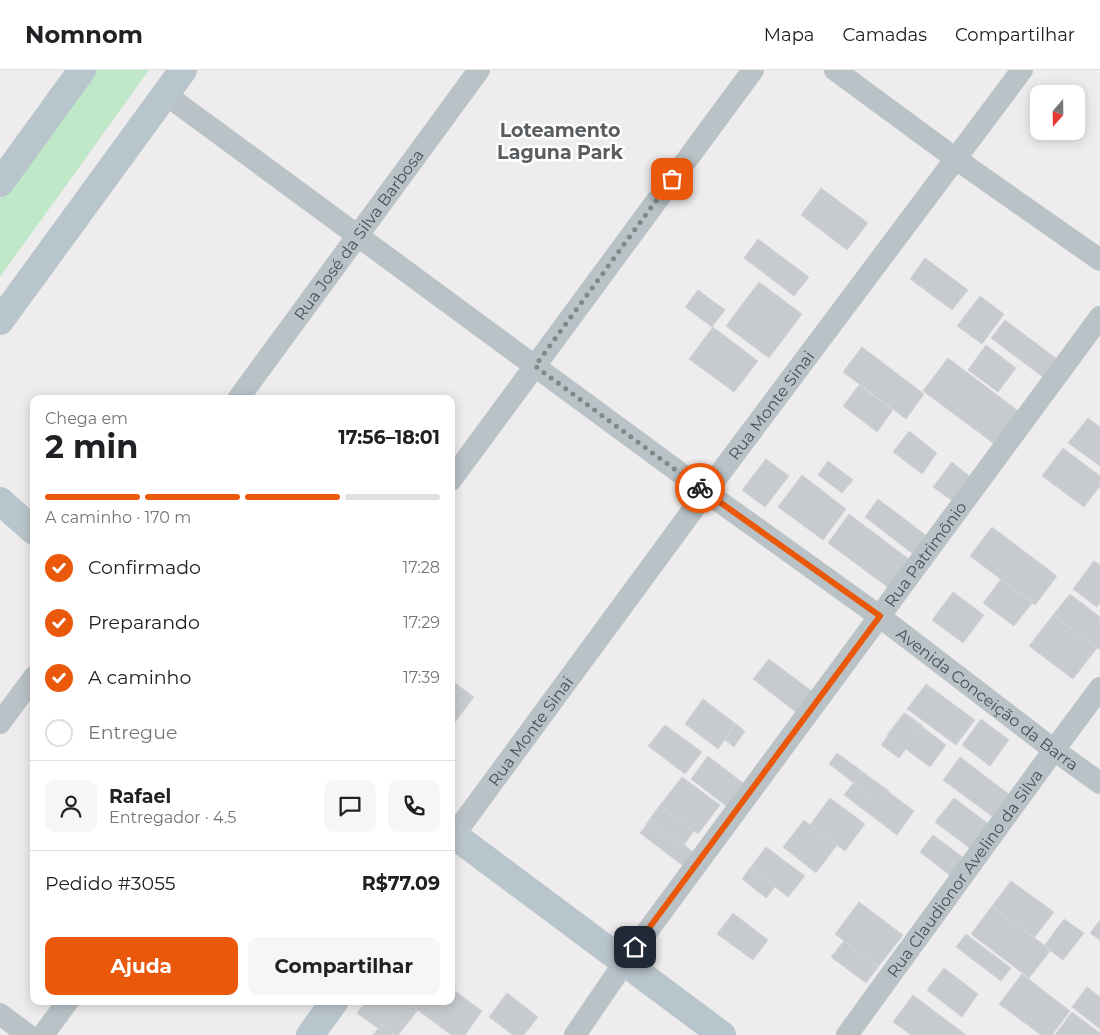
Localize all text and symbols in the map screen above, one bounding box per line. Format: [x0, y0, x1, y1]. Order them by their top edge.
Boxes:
text: Nomnom [25, 20, 143, 49]
text: Mapa [764, 24, 814, 46]
text: Camadas [842, 24, 927, 46]
text: Compartilhar [955, 24, 1075, 46]
north arrow [1030, 85, 1085, 140]
map controls [1030, 85, 1085, 140]
district label: Loteamento Laguna Park [497, 119, 623, 164]
street label: Rua José da Silva Barbosa [290, 145, 427, 323]
pin [651, 158, 693, 200]
icon: bag [658, 165, 686, 193]
street label: Rua Monte Sinai [724, 347, 818, 463]
text: Chega em [45, 409, 128, 428]
text: 17:56–18:01 [338, 426, 440, 449]
text: 2 min [45, 427, 138, 466]
courier [675, 463, 725, 513]
icon: bike [686, 474, 714, 502]
street label: Rua Patrimônio [880, 498, 970, 610]
text: A caminho · 170 m [45, 508, 191, 527]
icon: check [45, 554, 73, 582]
text: Confirmado [88, 556, 201, 579]
text: 17:28 [402, 558, 440, 577]
icon: check [45, 609, 73, 637]
text: Preparando [88, 611, 200, 634]
text: 17:29 [403, 613, 440, 632]
street label: Avenida Conceição da Barra [893, 623, 1082, 774]
icon: check [45, 664, 73, 692]
text: A caminho [88, 666, 191, 689]
text: 17:39 [403, 668, 440, 687]
street label: Rua Monte Sinai [484, 673, 577, 789]
text: Entregue [88, 721, 177, 744]
street label: Rua Claudionor Avelino da Silva [883, 766, 1046, 981]
button: person [45, 780, 97, 832]
button: chat [324, 780, 376, 832]
button: phone [388, 780, 440, 832]
text: Rafael [109, 785, 171, 808]
text: Entregador · 4.5 [109, 808, 236, 827]
text: Pedido #3055 [45, 872, 176, 895]
text: R$77.09 [362, 872, 440, 895]
pin [614, 926, 656, 968]
icon: home [621, 933, 649, 961]
button: Ajuda [45, 937, 238, 995]
button: Compartilhar [248, 937, 440, 995]

